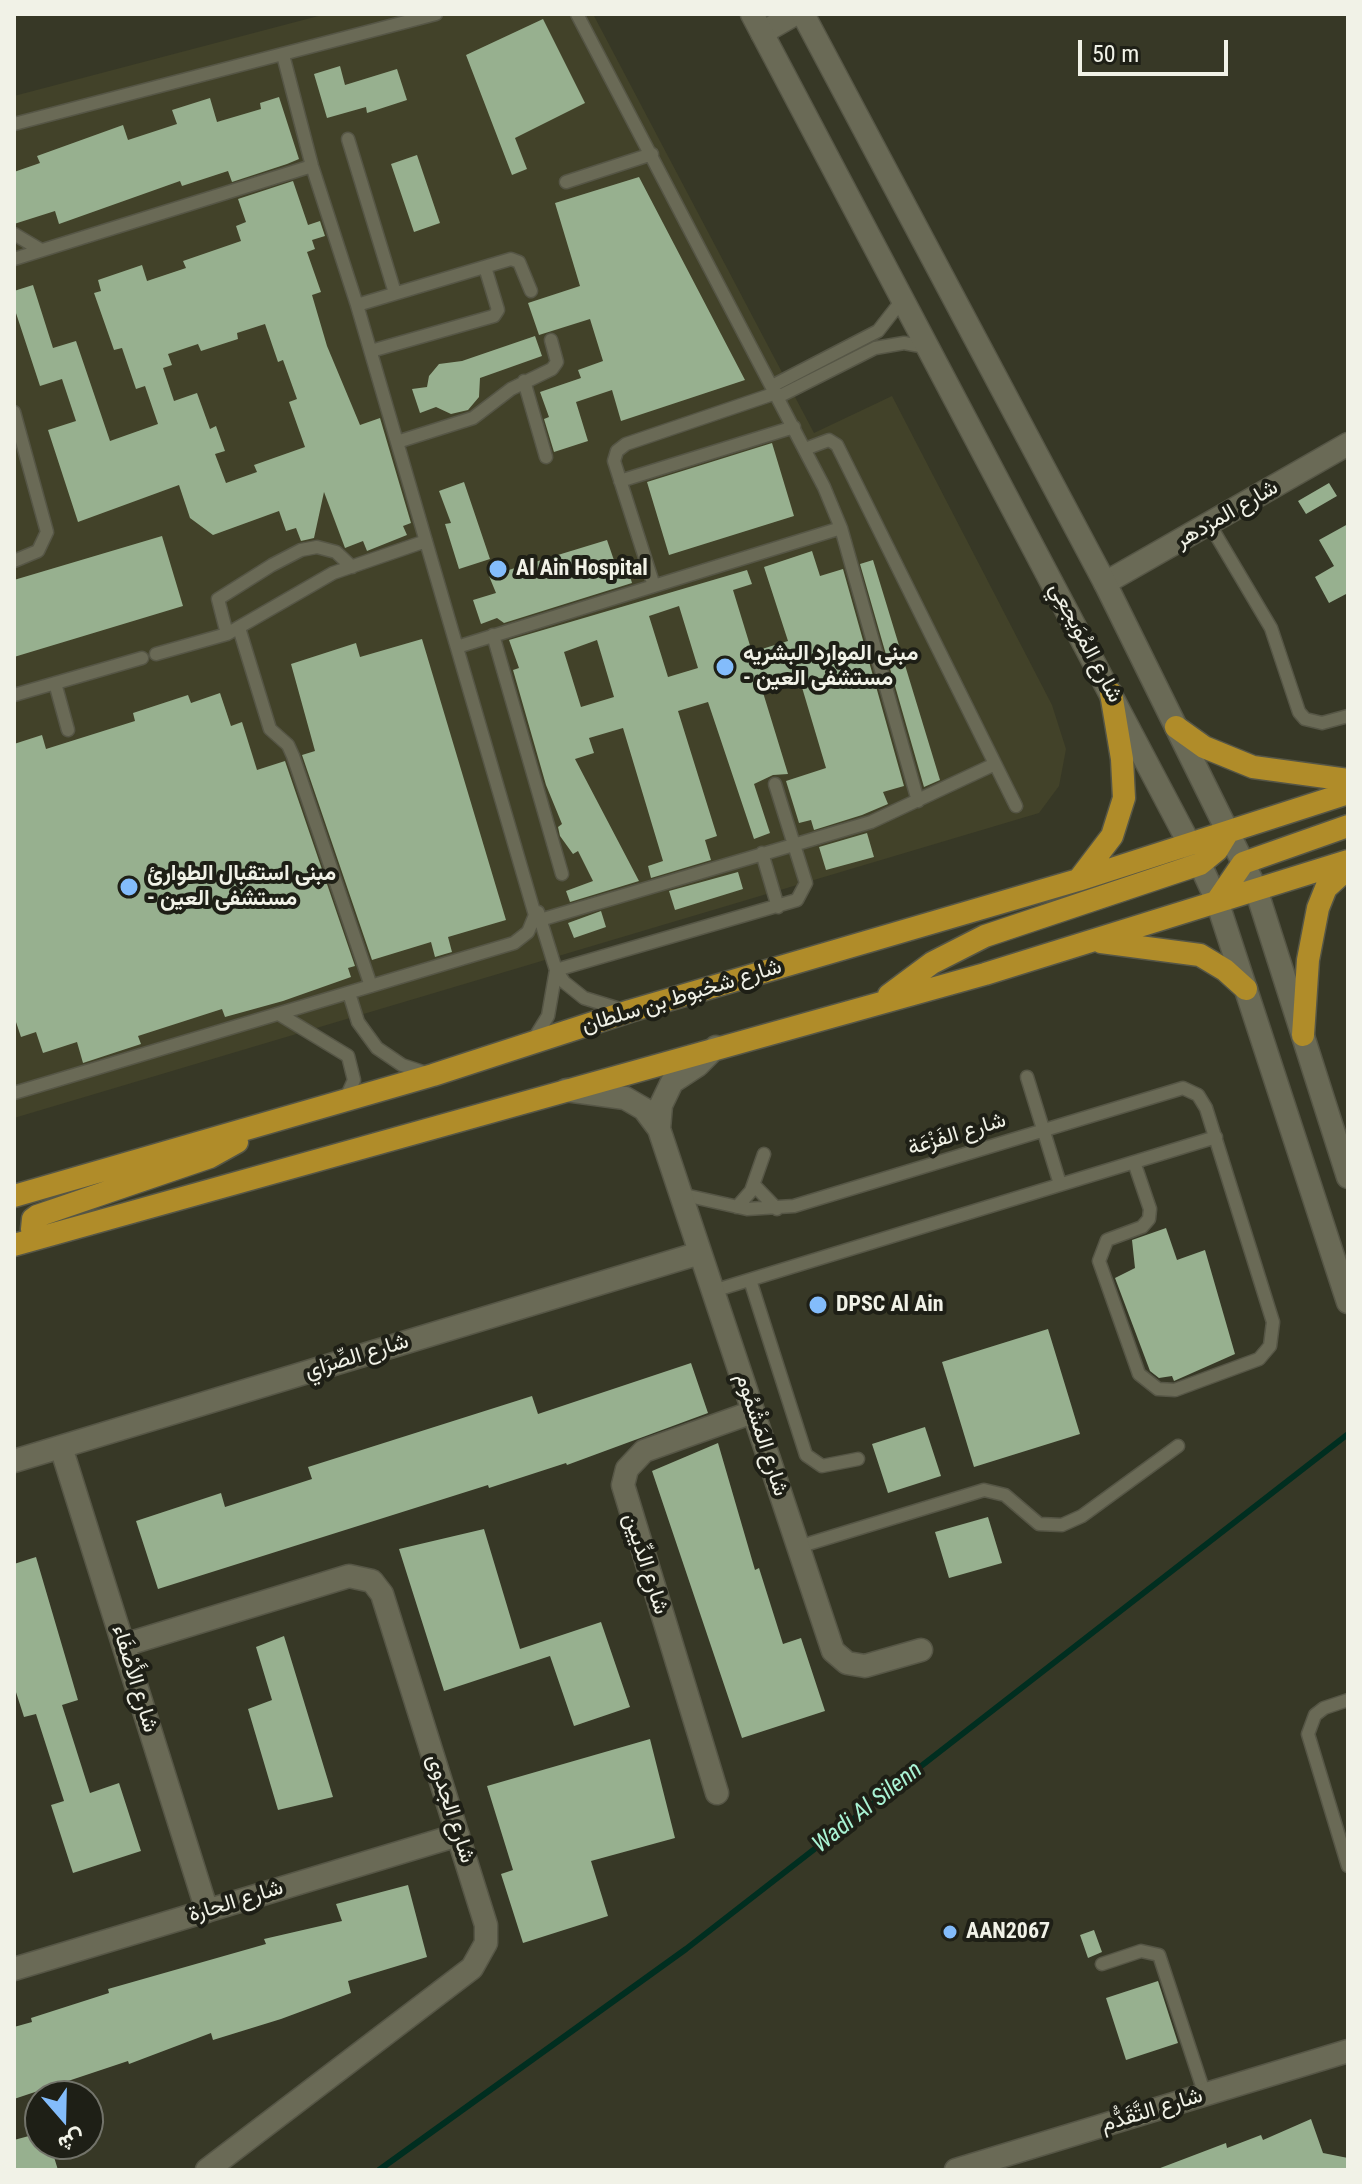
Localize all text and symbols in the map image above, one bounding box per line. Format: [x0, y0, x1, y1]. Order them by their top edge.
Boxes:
scale bar [1082, 24, 1232, 74]
text: 50 m [1092, 40, 1139, 68]
street label: شارع المزدهر [1171, 475, 1283, 555]
place label: Al Ain Hospital [516, 556, 648, 582]
marker: Al Ain Hospital [487, 558, 509, 580]
street label: شارع المُوَيجعِي [1042, 579, 1128, 707]
place label: مبنى الموارد البشريه - مستشفى العين [743, 641, 918, 692]
marker: مبنى الموارد البشريه - مستشفى العين [714, 656, 736, 678]
place label: مبنى استقبال الطوارئ - مستشفى العين [147, 861, 336, 912]
marker: مبنى استقبال الطوارئ - مستشفى العين [118, 876, 140, 898]
street label: شارع شخبوط بن سلطان [579, 954, 785, 1040]
street label: شارع الفَزْعَة [905, 1108, 1009, 1162]
place label: DPSC Al Ain [836, 1292, 944, 1318]
marker: DPSC Al Ain [807, 1294, 829, 1316]
street label: شارع الصِّرَاي [302, 1329, 412, 1385]
street label: شارع المَشْمُوم [729, 1370, 793, 1500]
street label: شارع الدِّيين [616, 1510, 674, 1618]
street label: شارع الأَصْفَاء [105, 1622, 163, 1736]
street label: شارع الجدوى [420, 1751, 480, 1867]
water label: Wadi Al Silenn [807, 1756, 929, 1860]
street label: شارع الحارة [185, 1875, 287, 1929]
place label: AAN2067 [966, 1919, 1050, 1945]
marker: AAN2067 [941, 1923, 959, 1941]
north arrow [24, 2080, 104, 2160]
street label: شارع التَّقَدُّم [1098, 2083, 1206, 2139]
text: ش [55, 2125, 88, 2157]

